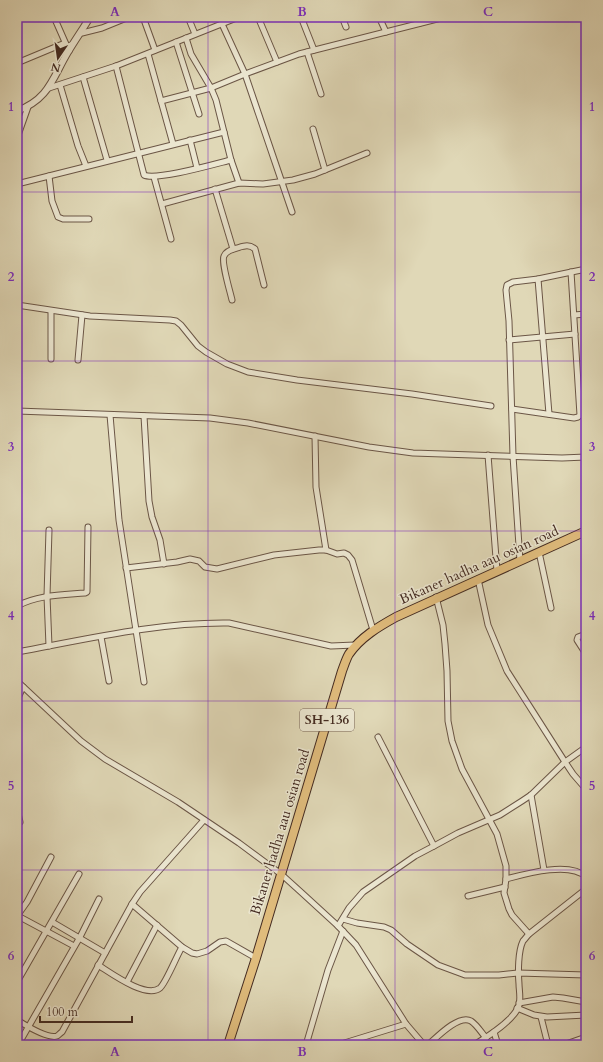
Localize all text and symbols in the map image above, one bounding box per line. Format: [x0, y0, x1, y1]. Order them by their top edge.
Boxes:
text: A [110, 3, 120, 21]
text: B [297, 3, 307, 21]
text: C [483, 3, 493, 21]
north arrow [38, 38, 78, 78]
text: N [49, 59, 62, 76]
text: 1 [8, 98, 14, 116]
text: 1 [589, 98, 595, 116]
text: 2 [8, 268, 15, 286]
text: 2 [589, 268, 596, 286]
text: 3 [8, 438, 15, 456]
text: 3 [589, 438, 596, 456]
street label: Bikaner hadha aau osian road [396, 521, 562, 609]
text: 4 [8, 607, 15, 625]
text: 4 [589, 607, 596, 625]
road number: SH-136 [300, 709, 354, 731]
street label: Bikaner hadha aau osian road [246, 746, 314, 917]
text: 5 [8, 777, 14, 795]
text: 5 [589, 777, 595, 795]
text: 6 [8, 947, 15, 965]
text: 6 [589, 947, 596, 965]
scale bar [40, 998, 132, 1024]
text: 100 m [46, 1004, 79, 1020]
text: A [110, 1043, 120, 1061]
text: B [297, 1043, 307, 1061]
text: C [483, 1043, 493, 1061]

